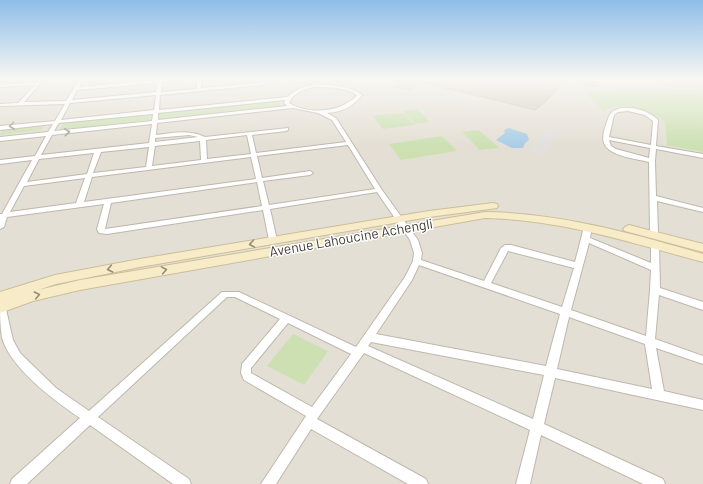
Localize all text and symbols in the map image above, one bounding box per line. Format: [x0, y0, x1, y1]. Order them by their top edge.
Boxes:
one-way arrow [9, 122, 15, 131]
one-way arrow [64, 127, 70, 136]
street label: Avenue Lahoucine Achengli [268, 214, 434, 260]
one-way arrow [249, 239, 255, 248]
one-way arrow [107, 265, 113, 273]
one-way arrow [161, 266, 168, 275]
one-way arrow [34, 292, 40, 300]

